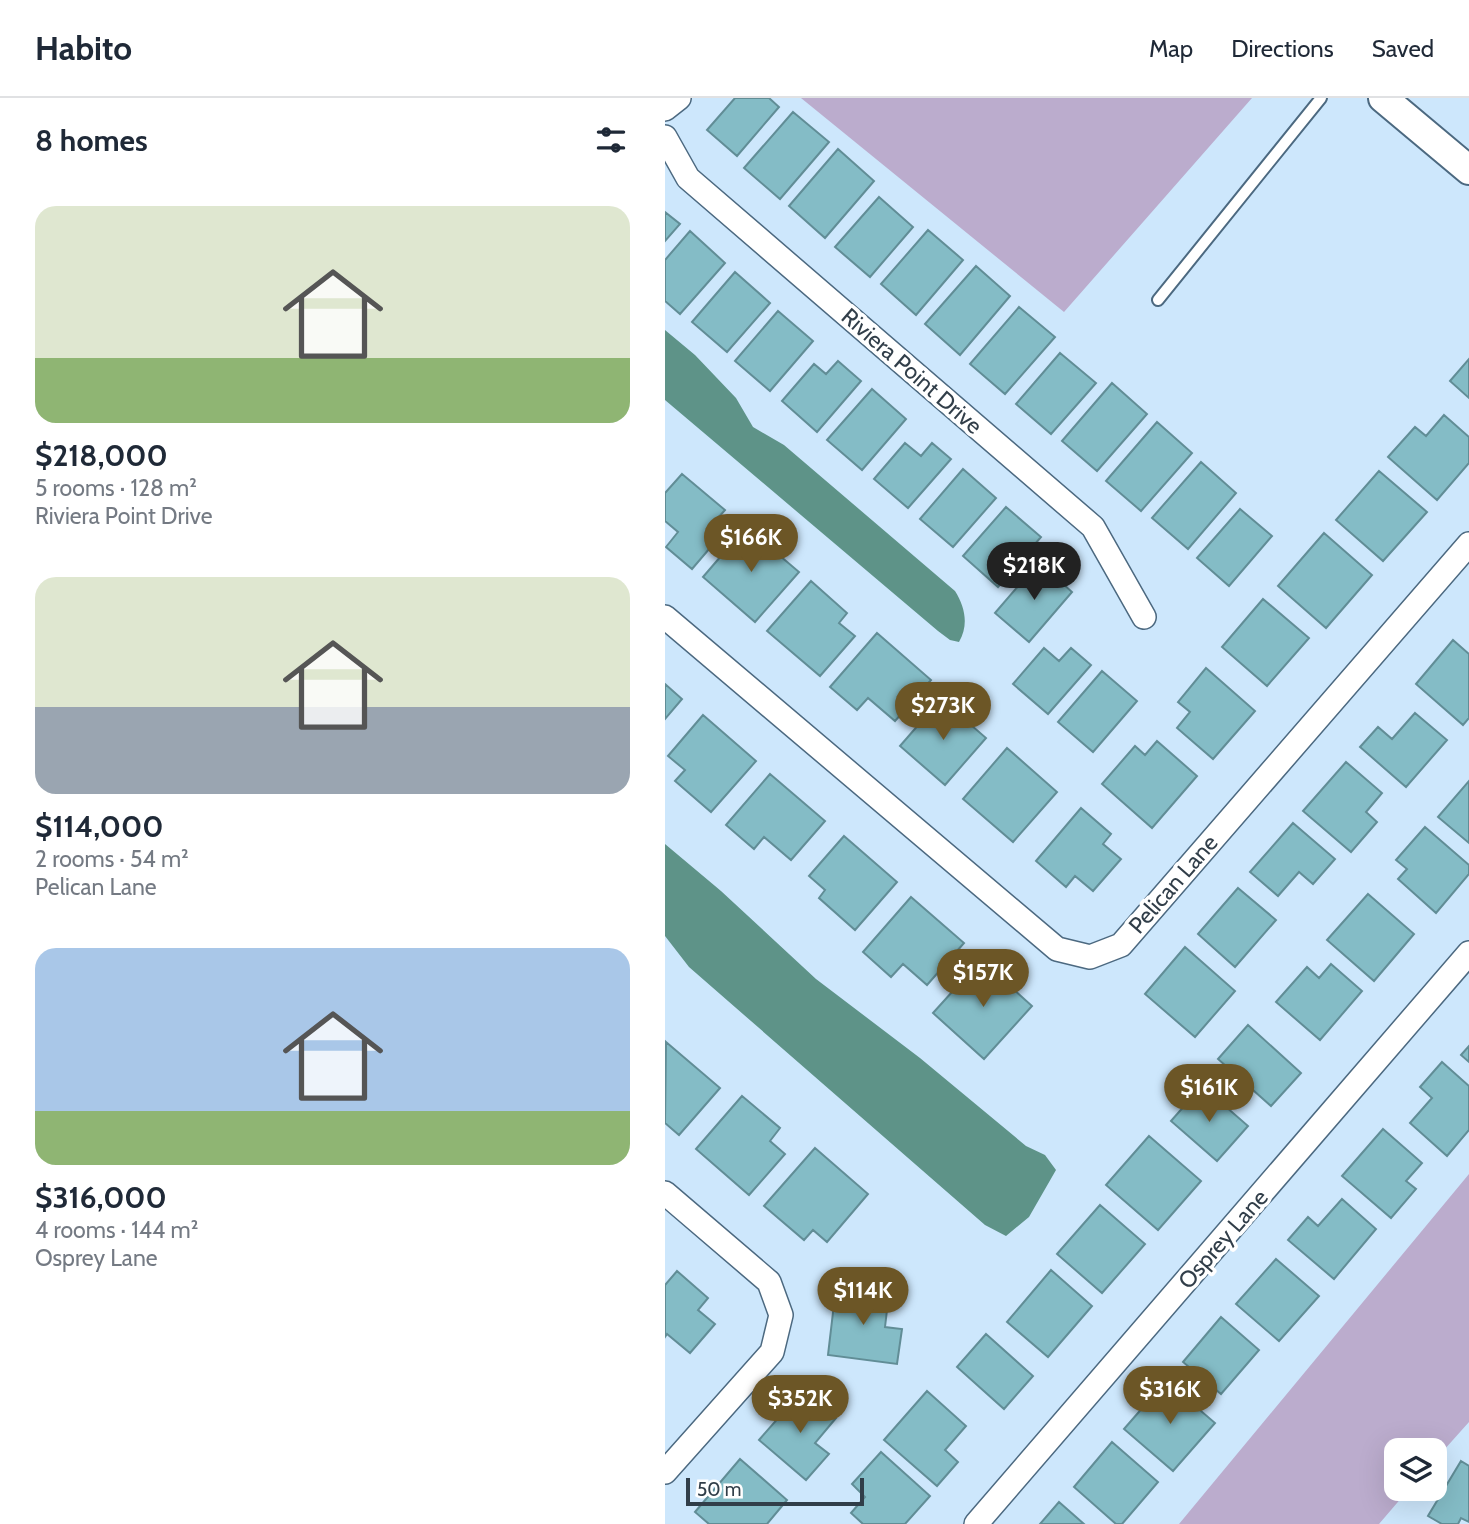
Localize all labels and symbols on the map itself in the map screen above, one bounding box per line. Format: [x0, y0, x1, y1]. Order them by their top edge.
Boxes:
street label: Riviera Point Drive [836, 302, 988, 440]
pin: $166K [702, 514, 800, 574]
pin: $218K [985, 542, 1083, 602]
pin: $273K [894, 682, 992, 742]
street label: Pelican Lane [1123, 829, 1224, 939]
pin: $157K [934, 950, 1032, 1009]
pin: $161K [1160, 1065, 1258, 1124]
street label: Osprey Lane [1172, 1183, 1274, 1294]
pin: $114K [814, 1268, 912, 1327]
pin: $316K [1121, 1366, 1219, 1426]
pin: $352K [751, 1376, 849, 1435]
scale bar [686, 1475, 865, 1507]

